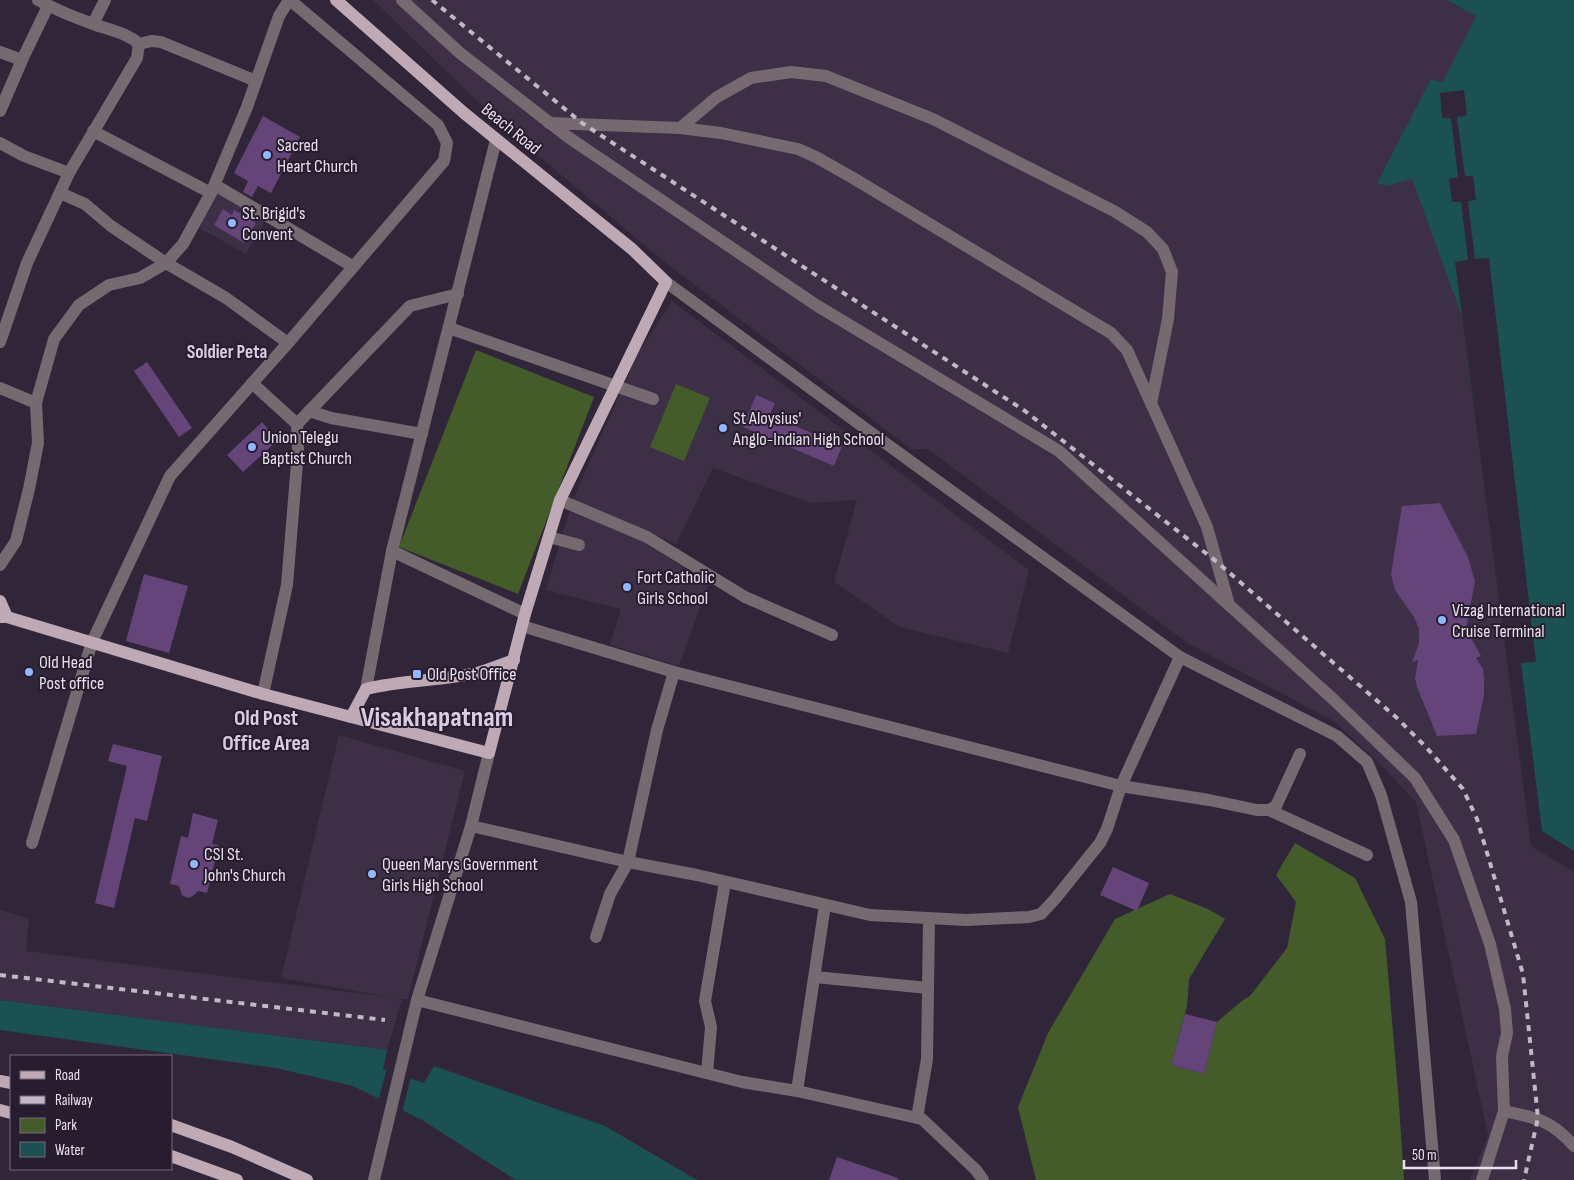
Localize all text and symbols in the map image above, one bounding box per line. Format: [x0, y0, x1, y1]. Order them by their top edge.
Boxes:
street label: Beach Road [477, 99, 545, 159]
place label: Sacred Heart Church [277, 135, 358, 177]
marker: Sacred Heart Church [261, 149, 273, 161]
place label: St. Brigid's Convent [242, 203, 306, 245]
marker: St. Brigid's Convent [226, 217, 238, 229]
district label: Soldier Peta [187, 341, 267, 364]
place label: St Aloysius' Anglo-Indian High School [732, 408, 884, 450]
marker: St Aloysius' Anglo-Indian High School [717, 422, 729, 434]
place label: Union Telegu Baptist Church [262, 427, 352, 469]
marker: Union Telegu Baptist Church [246, 441, 258, 453]
place label: Fort Catholic Girls School [637, 567, 715, 609]
marker: Fort Catholic Girls School [621, 581, 633, 593]
place label: Vizag International Cruise Terminal [1452, 600, 1565, 642]
marker: Vizag International Cruise Terminal [1436, 614, 1448, 626]
place label: Old Head Post office [39, 652, 104, 694]
place label: Old Post Office [427, 664, 516, 685]
marker: Old Head Post office [23, 666, 35, 678]
marker: Old Post Office [411, 668, 423, 680]
district label: Visakhapatnam [361, 701, 513, 734]
district label: Old Post Office Area [222, 705, 310, 757]
place label: CSI St. John's Church [203, 844, 286, 886]
place label: Queen Marys Government Girls High School [382, 854, 539, 896]
marker: CSI St. John's Church [188, 858, 200, 870]
marker: Queen Marys Government Girls High School [366, 868, 378, 880]
legend [10, 1055, 172, 1170]
text: Road [55, 1066, 80, 1085]
text: Railway [55, 1091, 93, 1110]
text: Park [55, 1116, 77, 1135]
scale bar [1404, 1138, 1516, 1170]
text: Water [55, 1141, 86, 1160]
text: 50 m [1412, 1146, 1437, 1165]

